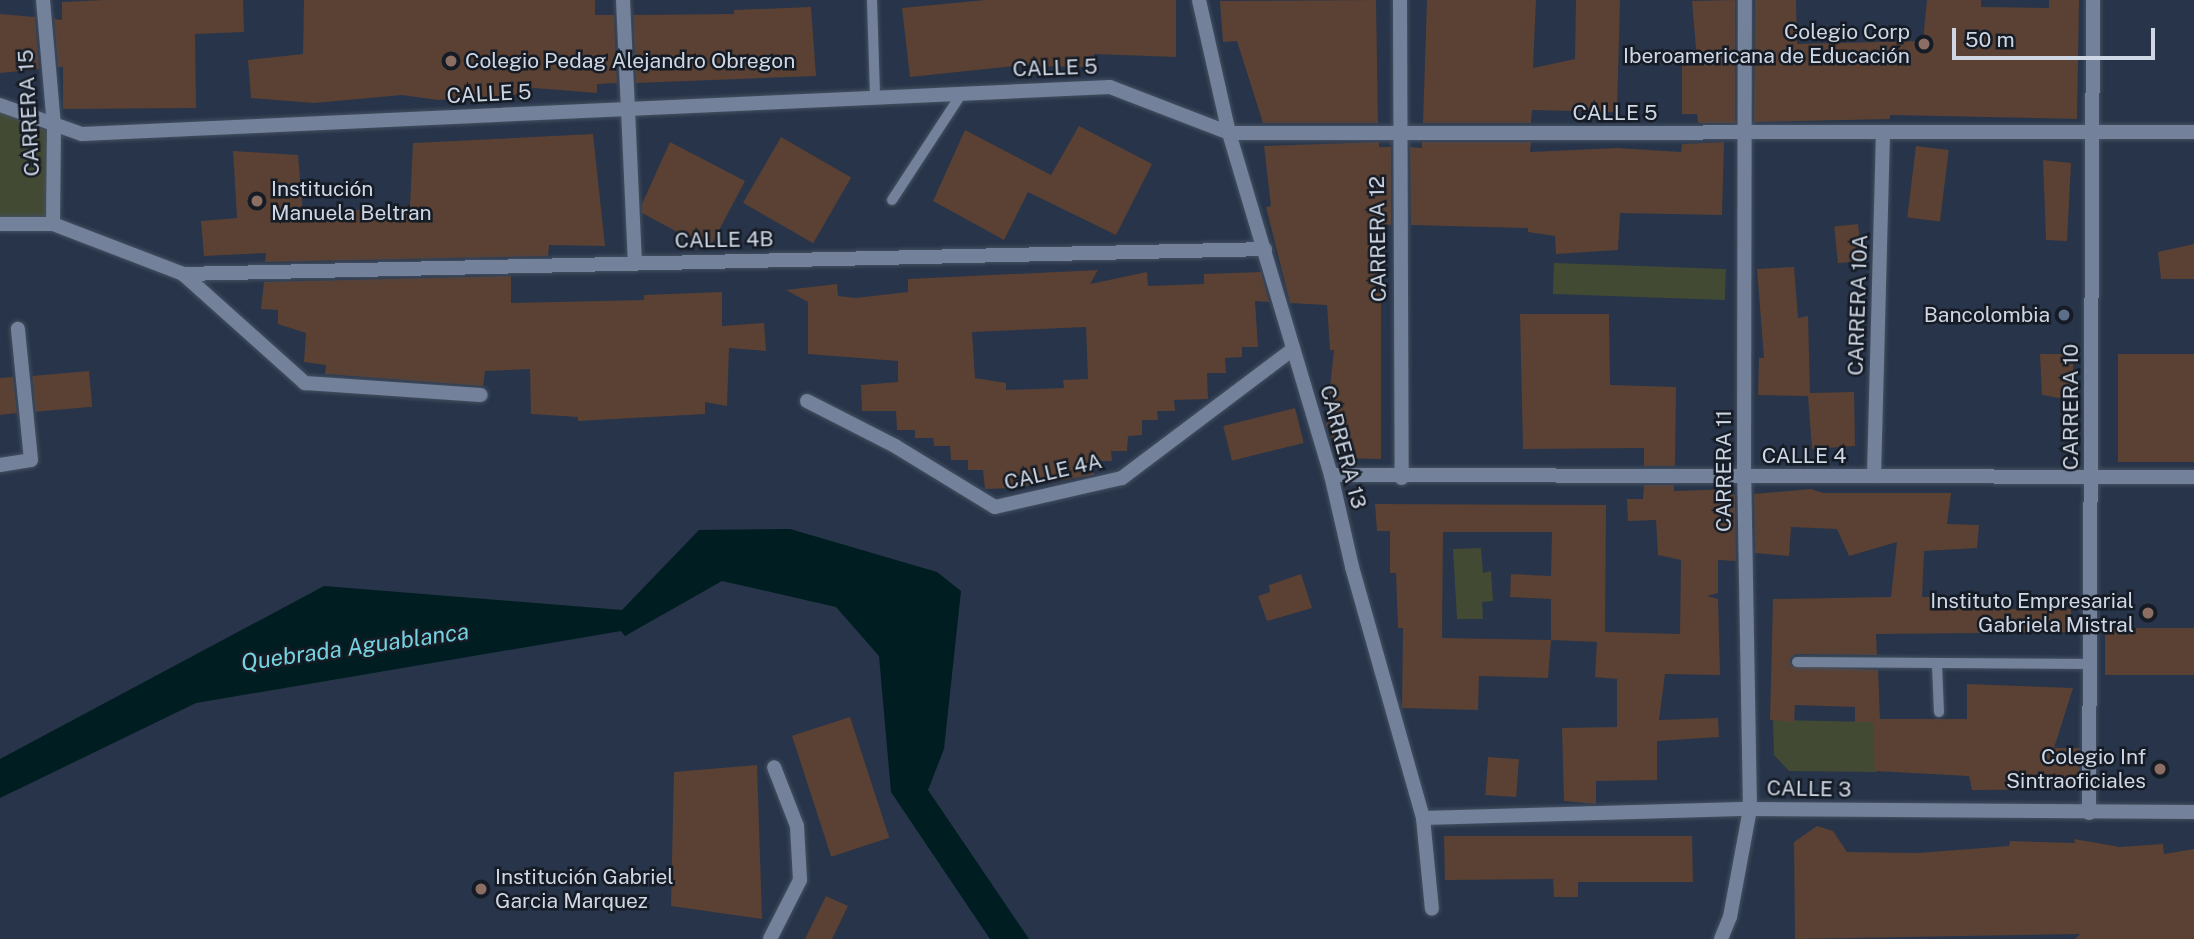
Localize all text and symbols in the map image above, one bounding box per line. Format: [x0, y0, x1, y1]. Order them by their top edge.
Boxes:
scale bar [1956, 14, 2159, 58]
place label: Colegio Corp Iberoamericana de Educación [1623, 19, 1910, 69]
text: 50 m [1965, 27, 2015, 52]
marker: Colegio Corp Iberoamericana de Educación [1916, 36, 1932, 52]
place label: Colegio Pedag Alejandro Obregon [465, 48, 796, 74]
street label: CARRERA 15 [13, 49, 45, 177]
marker: Colegio Pedag Alejandro Obregon [443, 53, 459, 69]
street label: CALLE 5 [1012, 54, 1098, 82]
street label: CALLE 5 [446, 79, 532, 109]
street label: CALLE 5 [1573, 100, 1657, 126]
place label: Institución Manuela Beltran [271, 176, 432, 226]
street label: CARRERA 12 [1364, 176, 1392, 302]
marker: Institución Manuela Beltran [249, 193, 265, 209]
street label: CALLE 4B [674, 227, 774, 253]
street label: CARRERA 10A [1843, 234, 1873, 376]
place label: Bancolombia [1924, 302, 2050, 328]
marker: Bancolombia [2056, 307, 2072, 323]
street label: CARRERA 10 [2058, 344, 2084, 470]
street label: CARRERA 13 [1314, 383, 1372, 511]
street label: CARRERA 11 [1711, 410, 1737, 532]
street label: CALLE 4 [1762, 443, 1846, 469]
street label: CALLE 4A [1002, 449, 1104, 495]
place label: Instituto Empresarial Gabriela Mistral [1930, 588, 2134, 638]
marker: Instituto Empresarial Gabriela Mistral [2140, 605, 2156, 621]
water label: Quebrada Aguablanca [239, 617, 471, 677]
place label: Colegio Inf Sintraoficiales [2006, 744, 2146, 794]
marker: Colegio Inf Sintraoficiales [2152, 761, 2168, 777]
street label: CALLE 3 [1766, 776, 1852, 802]
place label: Institución Gabriel Garcia Marquez [495, 864, 674, 914]
marker: Institución Gabriel Garcia Marquez [473, 881, 489, 897]

